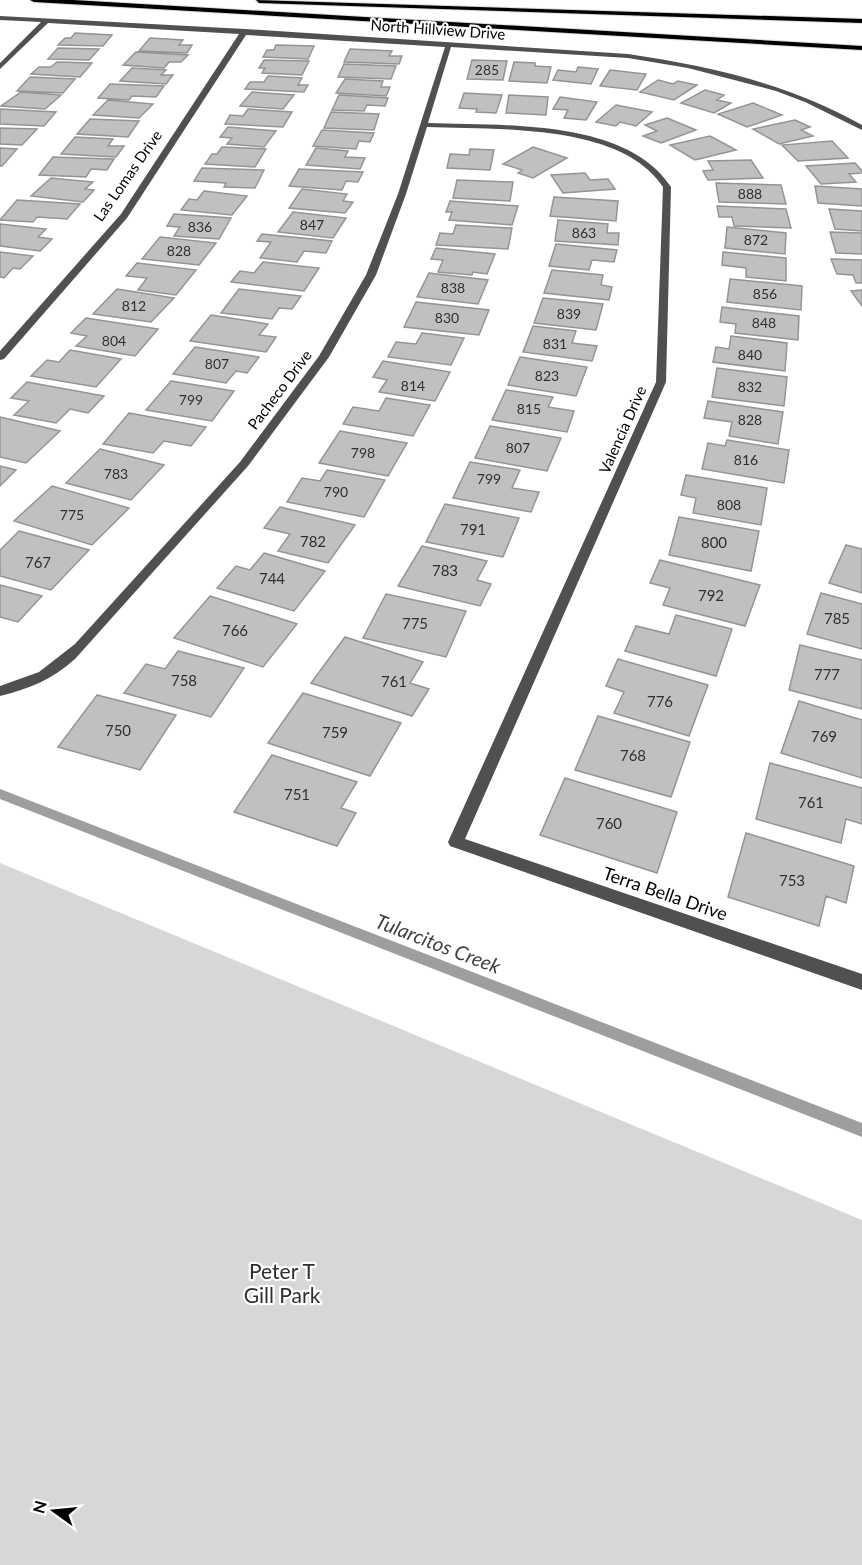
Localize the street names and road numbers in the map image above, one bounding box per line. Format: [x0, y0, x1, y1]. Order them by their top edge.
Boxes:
street label: North Hillview Drive [370, 15, 506, 43]
street label: Las Lomas Drive [89, 126, 165, 224]
street label: Pacheco Drive [243, 346, 315, 433]
street label: Valencia Drive [595, 383, 649, 476]
street label: Terra Bella Drive [600, 861, 731, 925]

